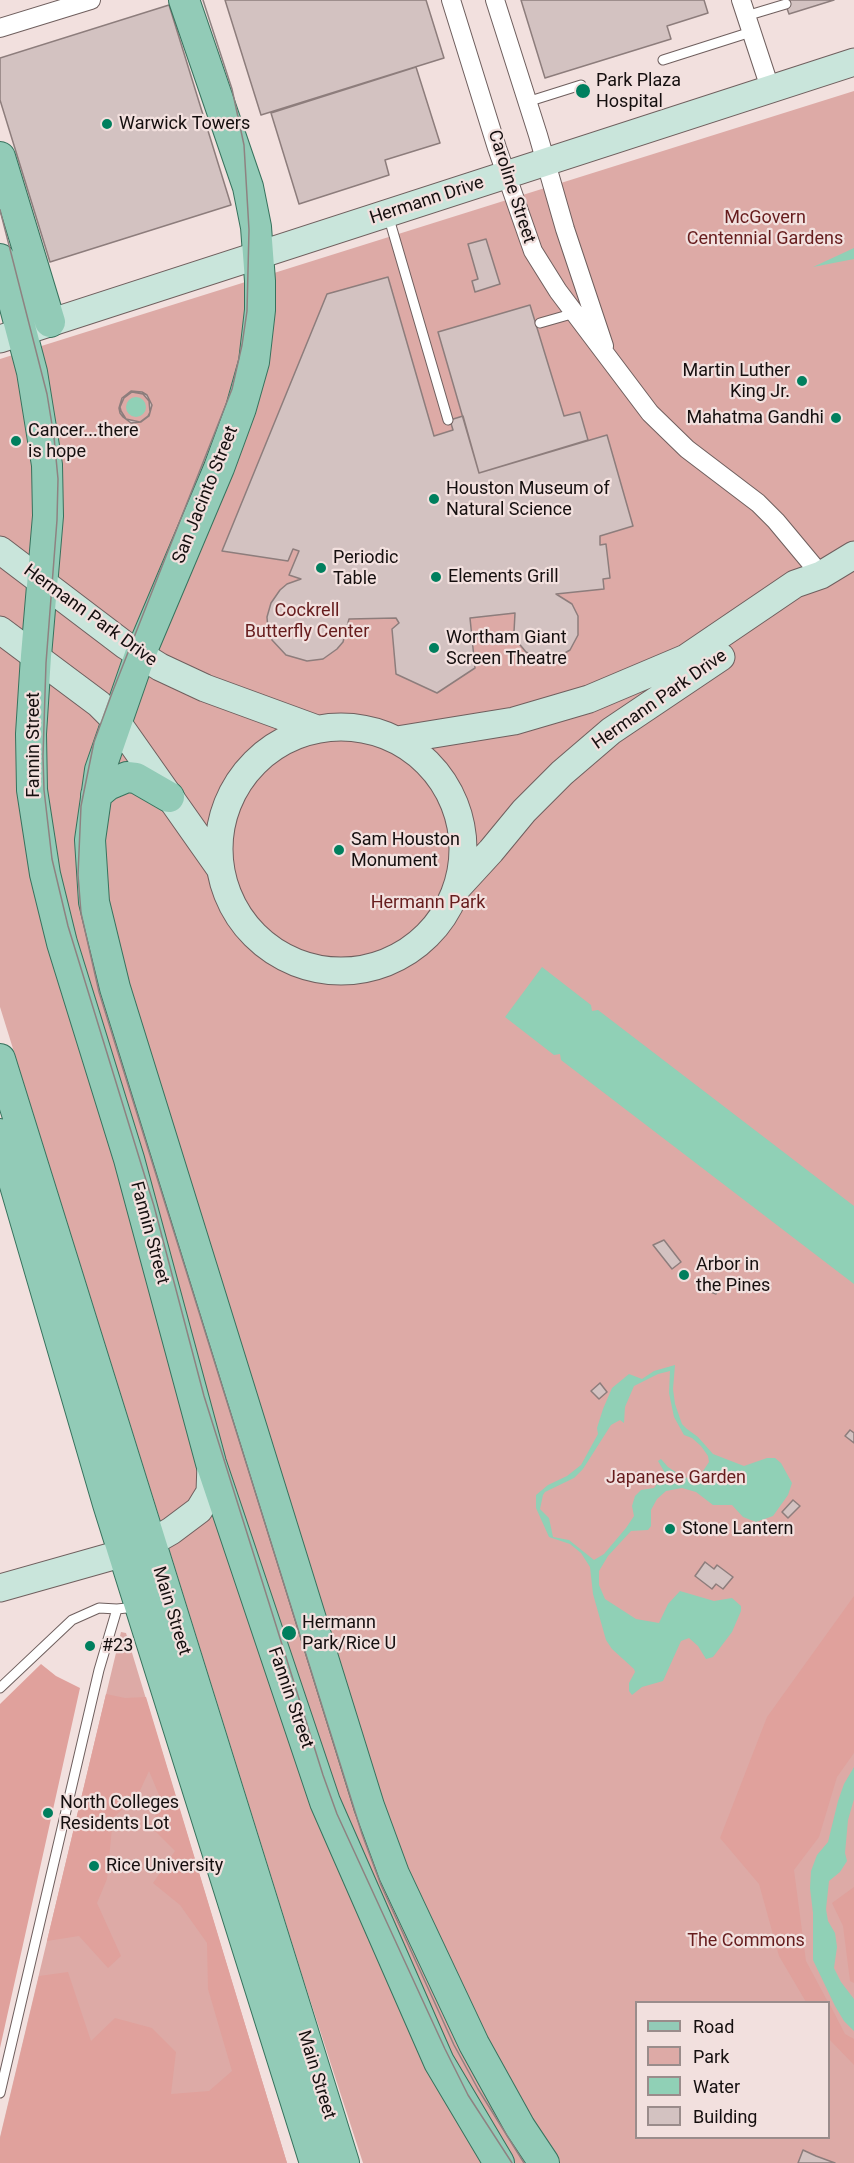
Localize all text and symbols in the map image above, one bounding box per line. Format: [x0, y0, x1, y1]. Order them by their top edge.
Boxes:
place label: Park Plaza Hospital [596, 70, 681, 112]
marker: Park Plaza Hospital [574, 82, 592, 100]
place label: Warwick Towers [119, 113, 250, 135]
marker: Warwick Towers [100, 117, 114, 131]
street label: Caroline Street [483, 128, 539, 246]
street label: Hermann Drive [367, 172, 487, 230]
park label: McGovern Centennial Gardens [687, 207, 843, 250]
place label: Martin Luther King Jr. [683, 360, 790, 403]
marker: Martin Luther King Jr. [795, 374, 809, 388]
place label: Mahatma Gandhi [686, 407, 824, 429]
marker: Mahatma Gandhi [829, 411, 843, 425]
place label: Cancer...there is hope [28, 420, 138, 462]
street label: San Jacinto Street [169, 423, 243, 567]
marker: Cancer...there is hope [9, 434, 23, 448]
place label: Houston Museum of Natural Science [446, 478, 610, 520]
marker: Houston Museum of Natural Science [427, 492, 441, 506]
place label: Periodic Table [333, 547, 398, 590]
street label: Hermann Park Drive [19, 560, 161, 672]
marker: Periodic Table [314, 561, 328, 575]
place label: Elements Grill [448, 566, 559, 588]
marker: Elements Grill [429, 570, 443, 584]
park label: Cockrell Butterfly Center [245, 600, 369, 642]
place label: Wortham Giant Screen Theatre [446, 627, 567, 670]
marker: Wortham Giant Screen Theatre [427, 641, 441, 655]
street label: Hermann Park Drive [588, 645, 732, 755]
street label: Fannin Street [23, 692, 45, 798]
place label: Sam Houston Monument [351, 829, 460, 872]
marker: Sam Houston Monument [332, 843, 346, 857]
park label: Hermann Park [371, 892, 485, 914]
street label: Fannin Street [125, 1179, 173, 1287]
place label: Arbor in the Pines [696, 1254, 770, 1296]
marker: Arbor in the Pines [677, 1268, 691, 1282]
park label: Japanese Garden [606, 1467, 746, 1489]
place label: Stone Lantern [682, 1518, 794, 1540]
marker: Stone Lantern [663, 1522, 677, 1536]
street label: Main Street [147, 1564, 195, 1658]
place label: Hermann Park/Rice U [302, 1612, 396, 1654]
marker: Hermann Park/Rice U [280, 1624, 298, 1642]
place label: #23 [102, 1635, 133, 1657]
marker: #23 [83, 1639, 97, 1653]
street label: Fannin Street [263, 1645, 317, 1751]
place label: North Colleges Residents Lot [60, 1792, 179, 1834]
marker: North Colleges Residents Lot [41, 1806, 55, 1820]
place label: Rice University [106, 1855, 223, 1877]
marker: Rice University [87, 1859, 101, 1873]
park label: The Commons [687, 1930, 805, 1952]
legend [635, 2001, 830, 2139]
text: Road [693, 2016, 734, 2037]
street label: Main Street [292, 2028, 340, 2122]
text: Park [693, 2046, 729, 2067]
text: Water [693, 2076, 740, 2097]
text: Building [693, 2106, 757, 2127]

